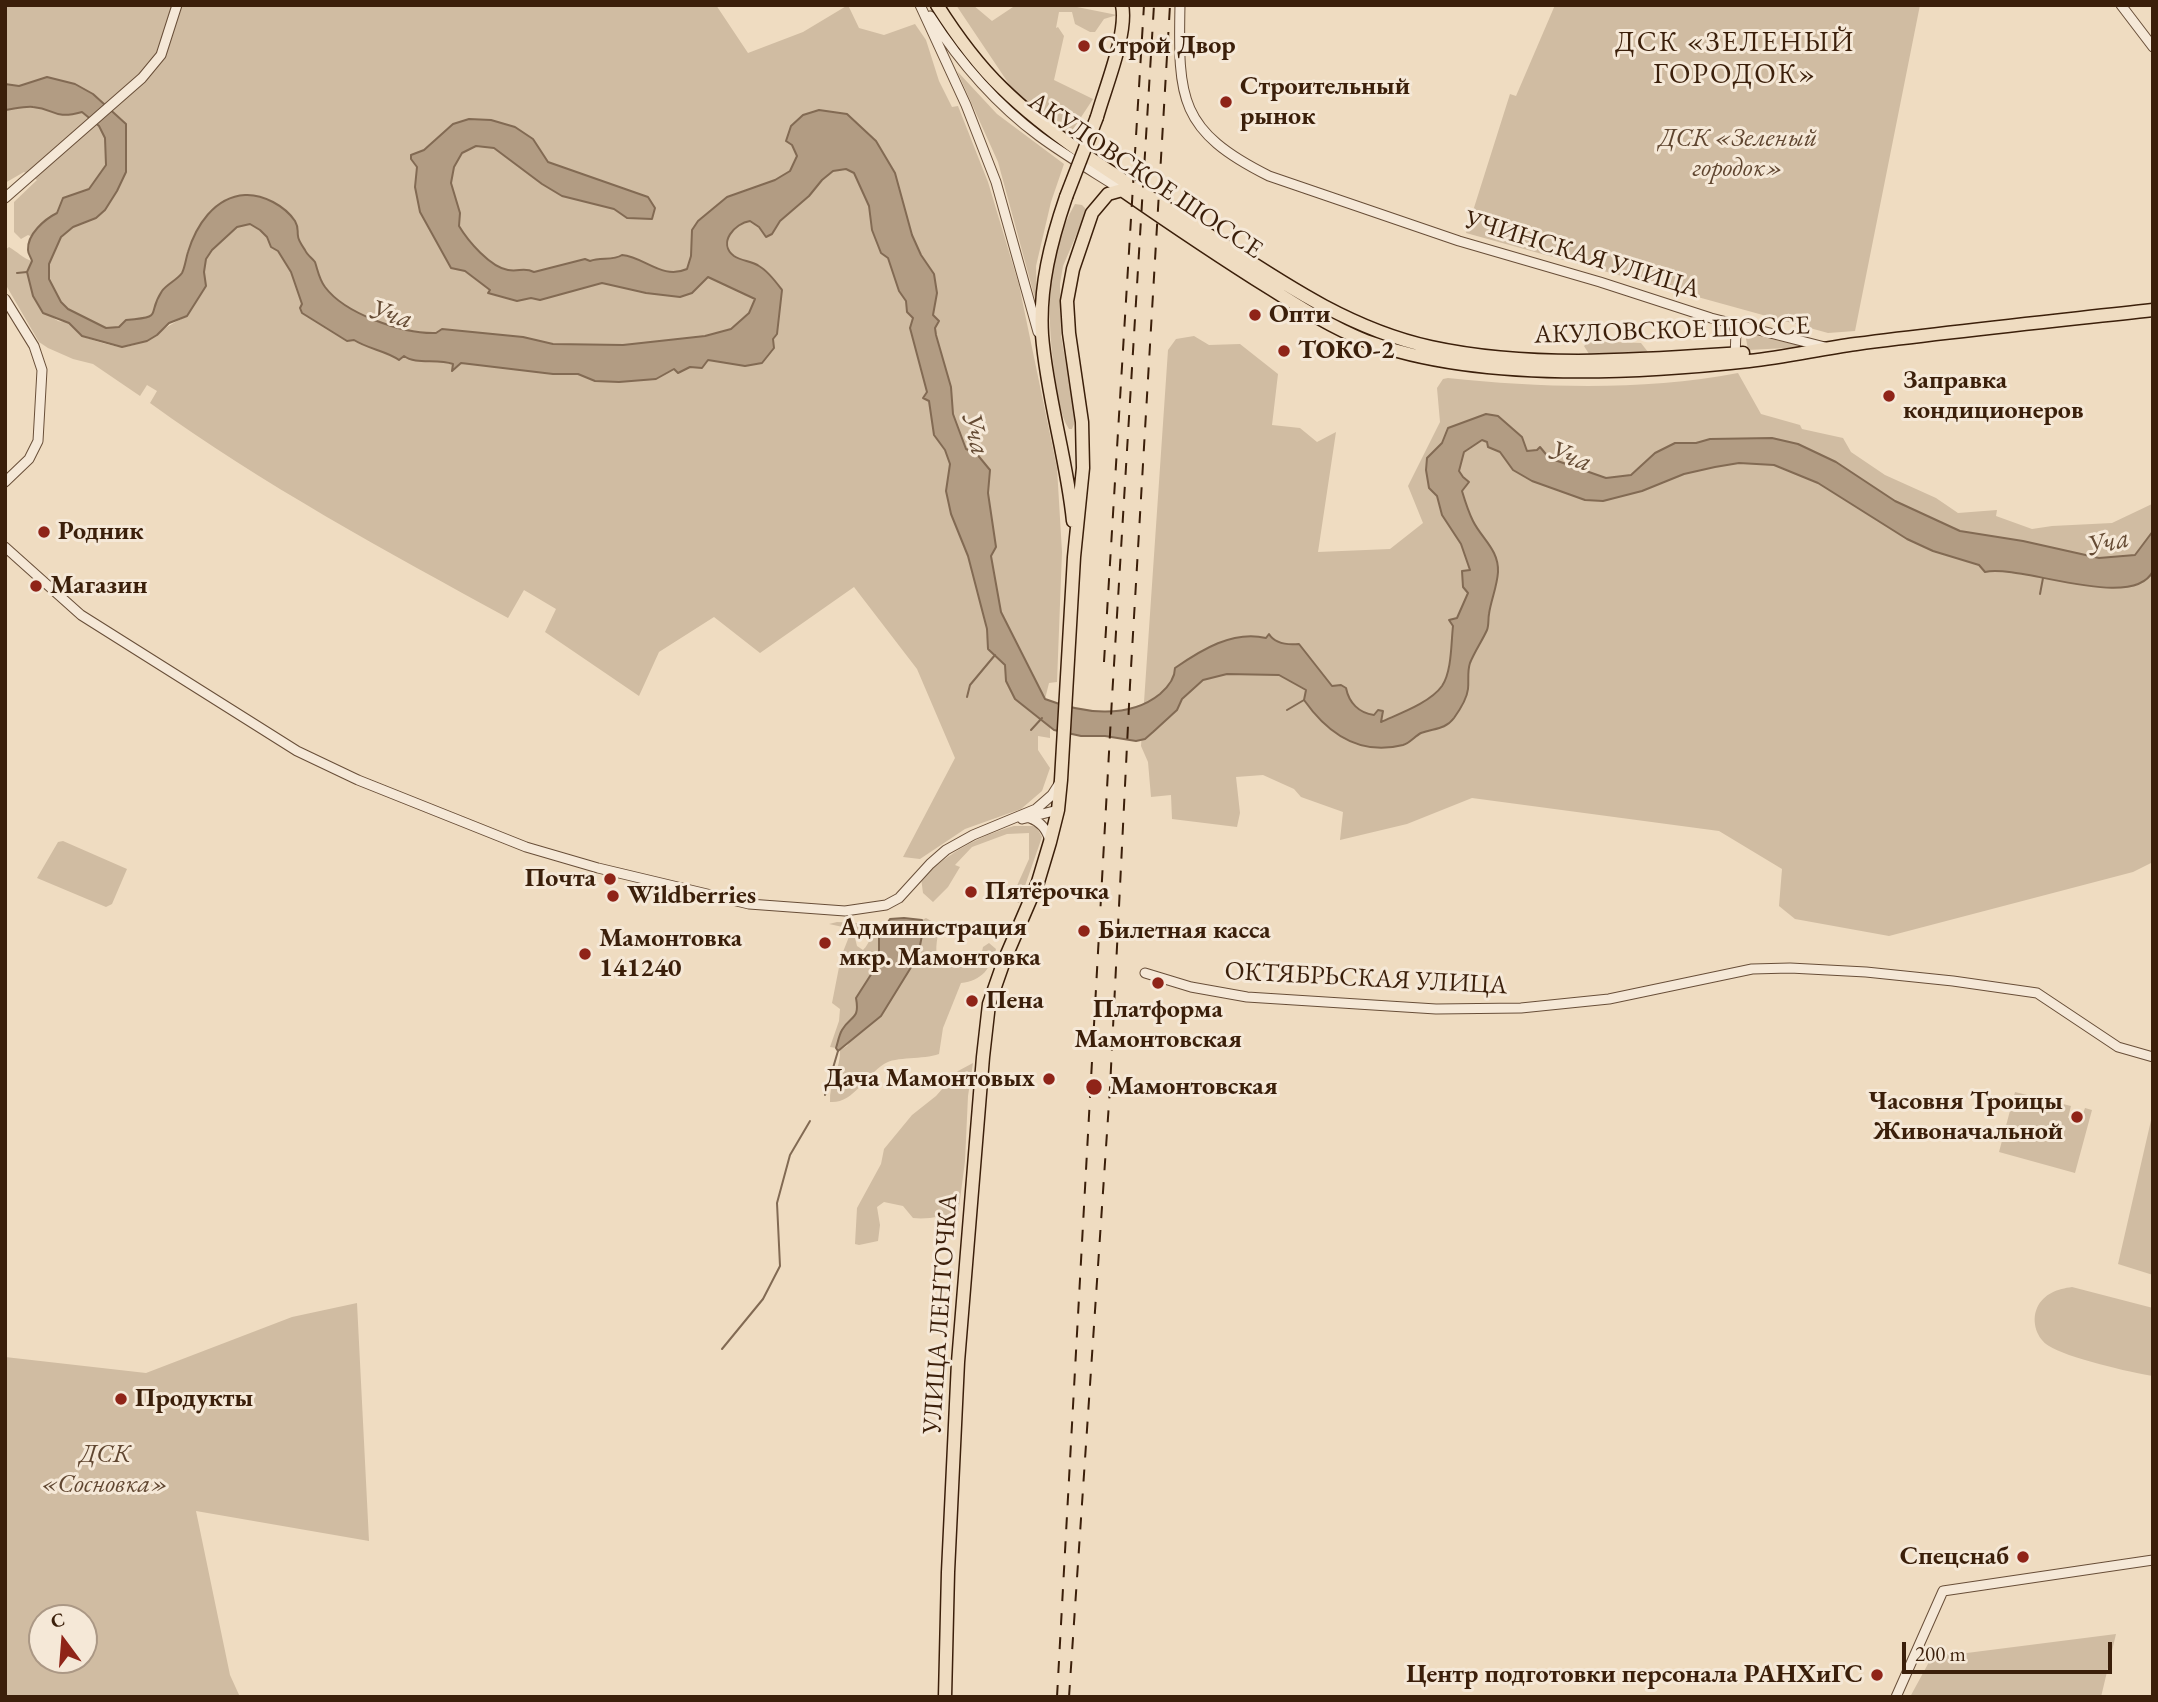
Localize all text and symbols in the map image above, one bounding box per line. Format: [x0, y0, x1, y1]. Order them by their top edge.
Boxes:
district label: ДСК «ЗЕЛЕНЫЙ ГОРОДОК» [1617, 26, 1853, 92]
place label: Строй Двор [1098, 30, 1236, 62]
marker: Строй Двор [1076, 38, 1092, 54]
place label: Строительный рынок [1240, 71, 1410, 132]
street label: АКУЛОВСКОЕ ШОССЕ [1022, 86, 1268, 266]
marker: Строительный рынок [1218, 94, 1234, 110]
park label: ДСК «Зеленый городок» [1659, 123, 1817, 184]
street label: УЧИНСКАЯ УЛИЦА [1460, 204, 1704, 306]
water label: Уча [366, 293, 416, 337]
place label: Опти [1269, 299, 1330, 331]
marker: Опти [1247, 307, 1263, 323]
street label: АКУЛОВСКОЕ ШОССЕ [1534, 311, 1810, 351]
place label: ТОКО-2 [1298, 335, 1394, 367]
marker: ТОКО-2 [1276, 343, 1292, 359]
place label: Заправка кондиционеров [1903, 365, 2083, 426]
marker: Заправка кондиционеров [1881, 388, 1897, 404]
water label: Уча [954, 409, 996, 459]
water label: Уча [1544, 434, 1596, 480]
place label: Родник [58, 516, 144, 548]
water label: Уча [2083, 522, 2133, 564]
marker: Родник [36, 524, 52, 540]
place label: Магазин [50, 570, 148, 602]
marker: Магазин [28, 578, 44, 594]
place label: Почта [525, 863, 596, 895]
marker: Почта [602, 871, 618, 887]
place label: Пятёрочка [985, 876, 1109, 908]
place label: Wildberries [627, 880, 756, 912]
marker: Пятёрочка [963, 884, 979, 900]
marker: Wildberries [605, 888, 621, 904]
place label: Администрация мкр. Мамонтовка [839, 912, 1041, 974]
place label: Билетная касса [1098, 915, 1271, 947]
place label: Мамонтовка 141240 [599, 923, 742, 984]
marker: Билетная касса [1076, 923, 1092, 939]
marker: Администрация мкр. Мамонтовка [817, 935, 833, 951]
marker: Мамонтовка 141240 [577, 946, 593, 962]
street label: ОКТЯБРЬСКАЯ УЛИЦА [1224, 956, 1508, 1002]
marker: Платформа Мамонтовская [1150, 975, 1166, 991]
place label: Пена [986, 985, 1044, 1017]
marker: Пена [964, 993, 980, 1009]
place label: Платформа Мамонтовская [1074, 994, 1242, 1056]
place label: Дача Мамонтовых [824, 1063, 1035, 1095]
marker: Дача Мамонтовых [1041, 1071, 1057, 1087]
place label: Мамонтовская [1110, 1071, 1278, 1103]
marker: Мамонтовская [1084, 1077, 1104, 1097]
place label: Часовня Троицы Живоначальной [1868, 1086, 2063, 1148]
marker: Часовня Троицы Живоначальной [2069, 1109, 2085, 1125]
street label: УЛИЦА ЛЕНТОЧКА [917, 1193, 965, 1435]
place label: Продукты [135, 1383, 253, 1415]
marker: Продукты [113, 1391, 129, 1407]
park label: ДСК «Сосновка» [41, 1439, 169, 1500]
place label: Спецснаб [1900, 1541, 2009, 1573]
marker: Спецснаб [2015, 1549, 2031, 1565]
north arrow [28, 1604, 98, 1674]
text: С [48, 1606, 68, 1634]
scale bar [1906, 1628, 2116, 1672]
text: 200 m [1915, 1640, 1966, 1667]
place label: Центр подготовки персонала РАНХиГС [1406, 1659, 1863, 1691]
marker: Центр подготовки персонала РАНХиГС [1869, 1667, 1885, 1683]

